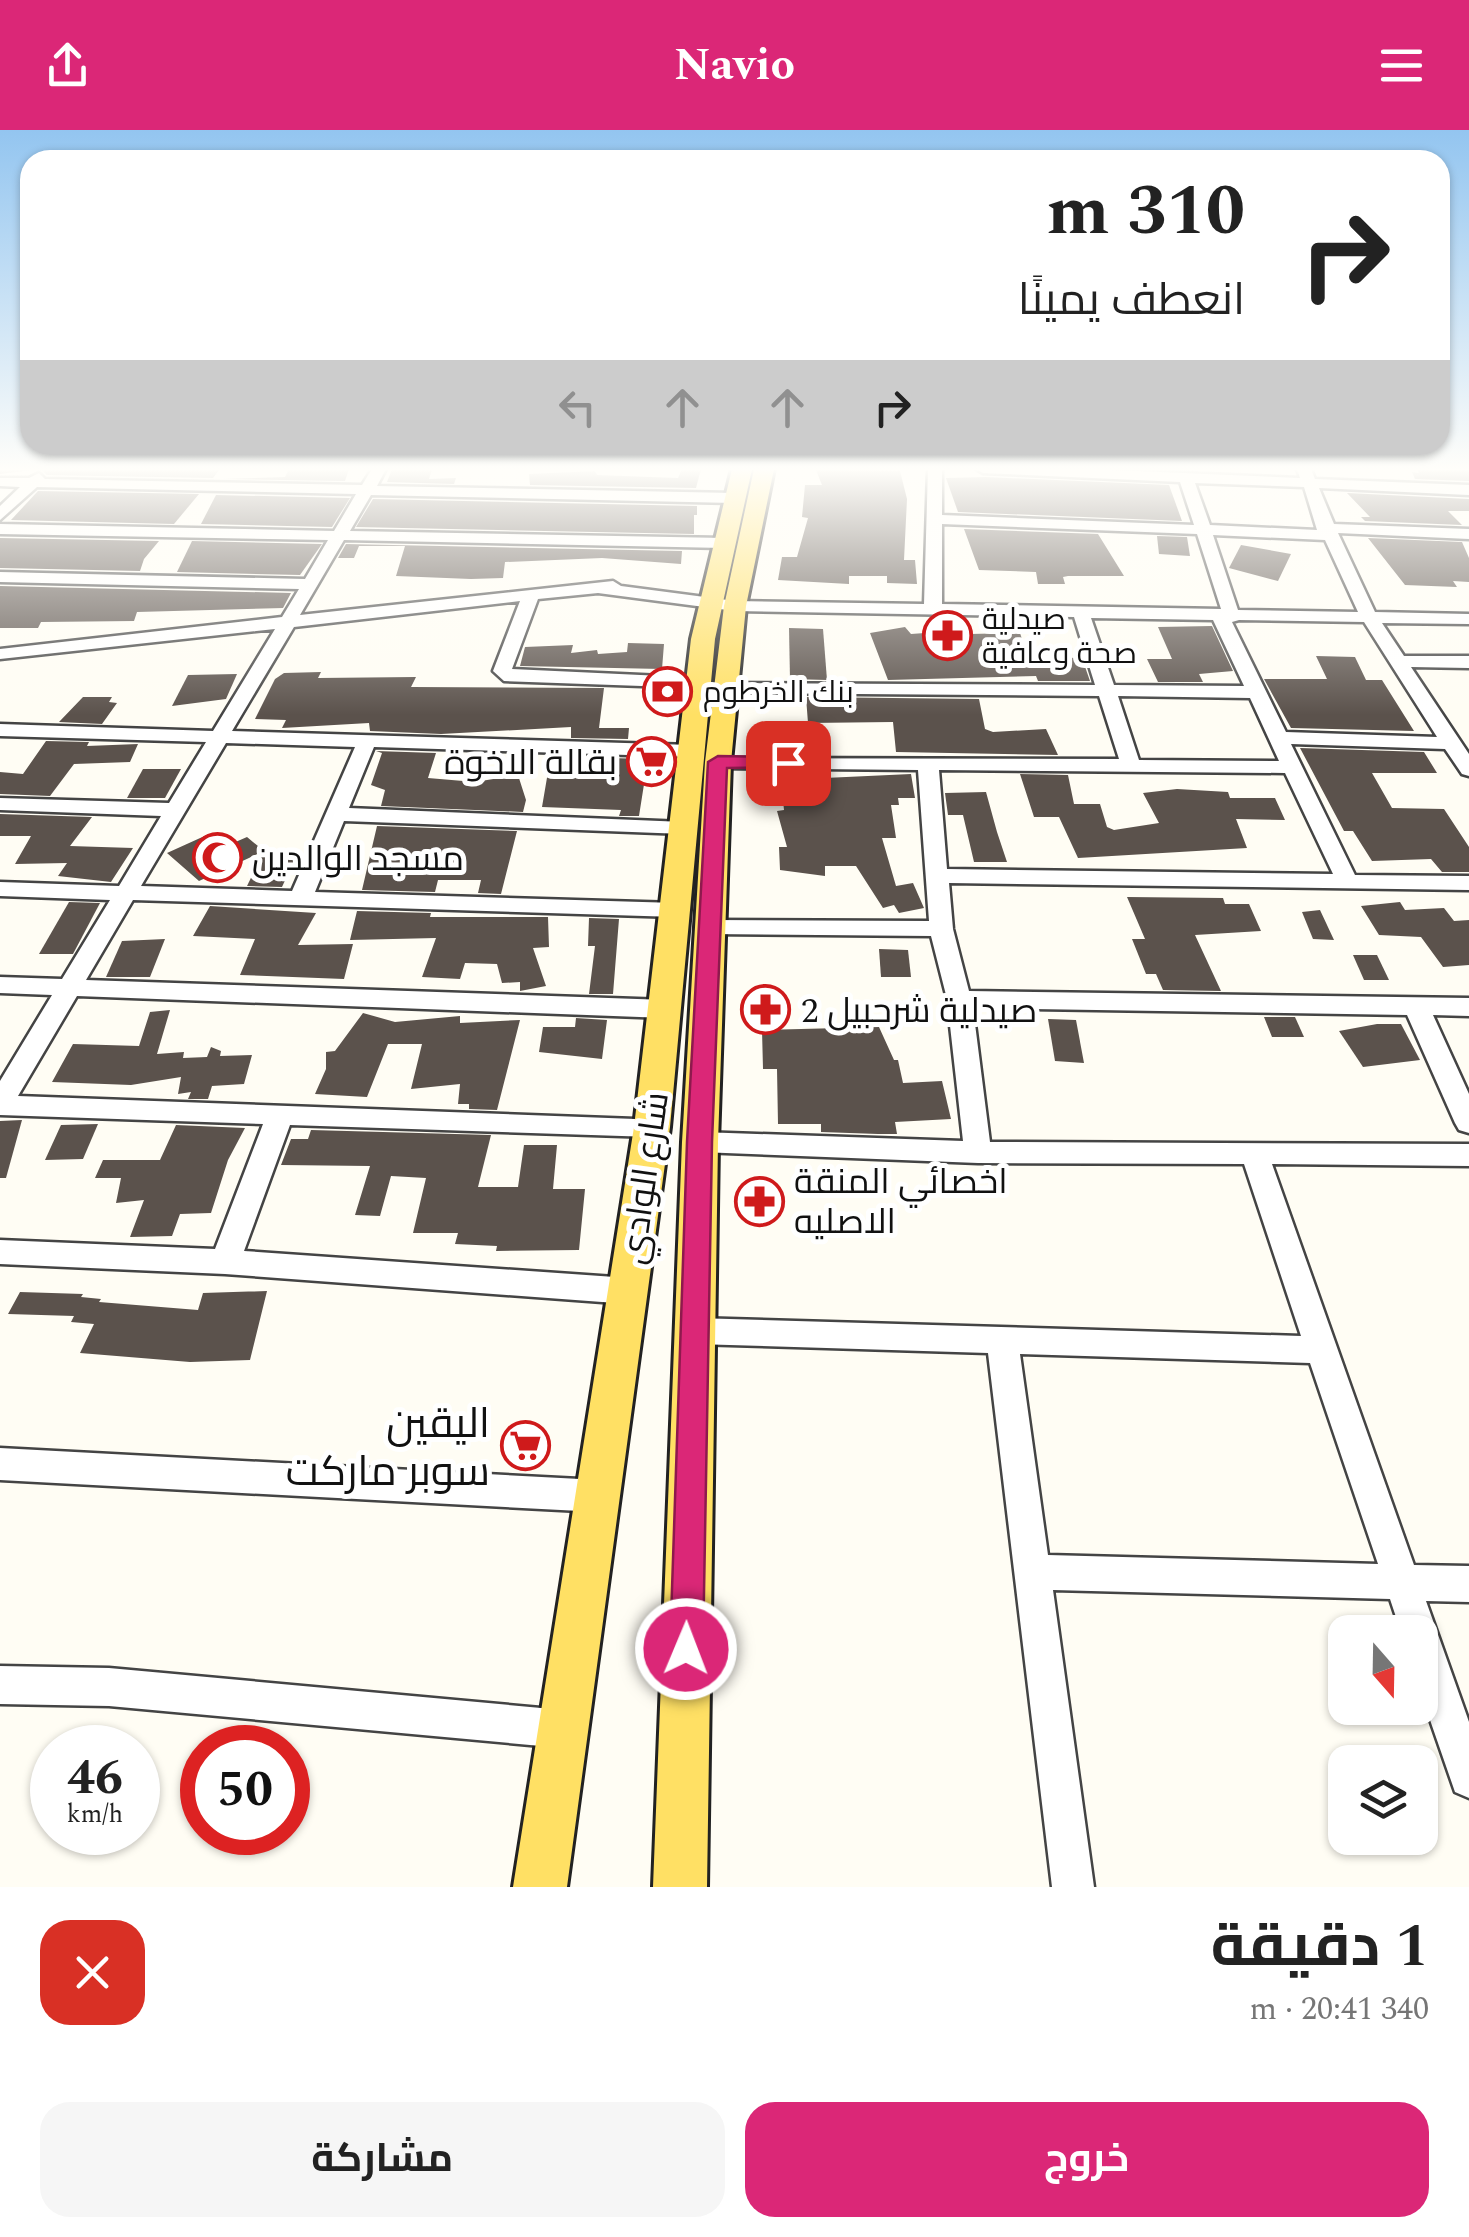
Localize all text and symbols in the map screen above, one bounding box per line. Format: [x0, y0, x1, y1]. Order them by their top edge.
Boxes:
text: Navio [674, 31, 795, 100]
icon: share [40, 38, 95, 93]
icon: menu [1374, 38, 1429, 93]
text: 310 m [1047, 159, 1245, 265]
icon: right [1280, 190, 1410, 320]
text: انعطف يمينًا [1018, 266, 1245, 335]
icon: left [550, 380, 605, 435]
icon: ahead [655, 380, 710, 435]
icon: ahead [760, 380, 815, 435]
icon: right [865, 380, 920, 435]
place label: صيدلية صحة وعافية [982, 597, 1137, 677]
pharmacy icon: صيدلية صحة وعافية [921, 610, 973, 662]
bank icon: بنك الخرطوم [642, 666, 694, 718]
place label: بنك الخرطوم [703, 670, 854, 716]
pin [746, 721, 831, 806]
supermarket icon: بقالة الاخوة [626, 736, 678, 788]
icon: arrive [761, 736, 816, 791]
place label: بقالة الاخوة [444, 737, 617, 790]
mosque icon: مسجد الوالدين [191, 832, 243, 884]
place label: مسجد الوالدين [252, 833, 464, 886]
pharmacy icon: صيدلية شرحبيل 2 [740, 984, 792, 1036]
place label: صيدلية شرحبيل 2 [801, 985, 1037, 1038]
street label: شارع الوادي [607, 1089, 684, 1268]
place label: اخصائي المنقة الاصليه [794, 1156, 1008, 1249]
pharmacy icon: اخصائي المنقة الاصليه [733, 1175, 785, 1227]
place label: اليقين سوبر ماركت [286, 1393, 490, 1504]
supermarket icon: اليقين سوبر ماركت [499, 1420, 551, 1472]
position arrow [634, 1597, 738, 1701]
north arrow [1328, 1615, 1438, 1725]
map controls [1328, 1615, 1438, 1855]
speed limit sign: 50 [180, 1725, 310, 1855]
text: 46 [67, 1740, 123, 1816]
button: layers [1328, 1745, 1438, 1855]
text: km/h [67, 1796, 123, 1834]
text: 1 دقيقة [1211, 1901, 1429, 1993]
button: close [40, 1920, 145, 2025]
text: 340 m · 20:41 [1249, 1985, 1429, 2034]
button: مشاركة [40, 2102, 725, 2217]
button: خروج [745, 2102, 1429, 2217]

